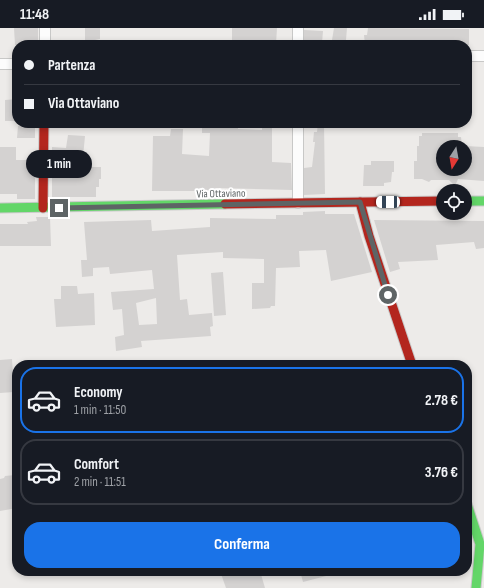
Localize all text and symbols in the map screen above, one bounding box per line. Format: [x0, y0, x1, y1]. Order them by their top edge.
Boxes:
text: 11:48 [20, 5, 49, 24]
text: Partenza [48, 56, 96, 75]
text: Via Ottaviano [48, 94, 119, 113]
north arrow [436, 140, 472, 176]
map controls [436, 140, 472, 220]
callout: 1 min [26, 150, 92, 178]
text: 1 min [47, 156, 71, 172]
button: locate [436, 184, 472, 220]
street label: Via Ottaviano [196, 187, 246, 200]
car [376, 196, 400, 208]
route end [50, 199, 68, 217]
route start [379, 286, 397, 304]
icon: car [26, 382, 62, 418]
text: Economy [74, 383, 123, 402]
text: 2.78 € [425, 391, 458, 410]
text: 1 min · 11:50 [74, 402, 126, 418]
icon: car [26, 454, 62, 490]
text: Comfort [74, 455, 119, 474]
text: 3.76 € [425, 463, 458, 482]
text: 2 min · 11:51 [74, 474, 126, 490]
button: Conferma [24, 522, 460, 568]

